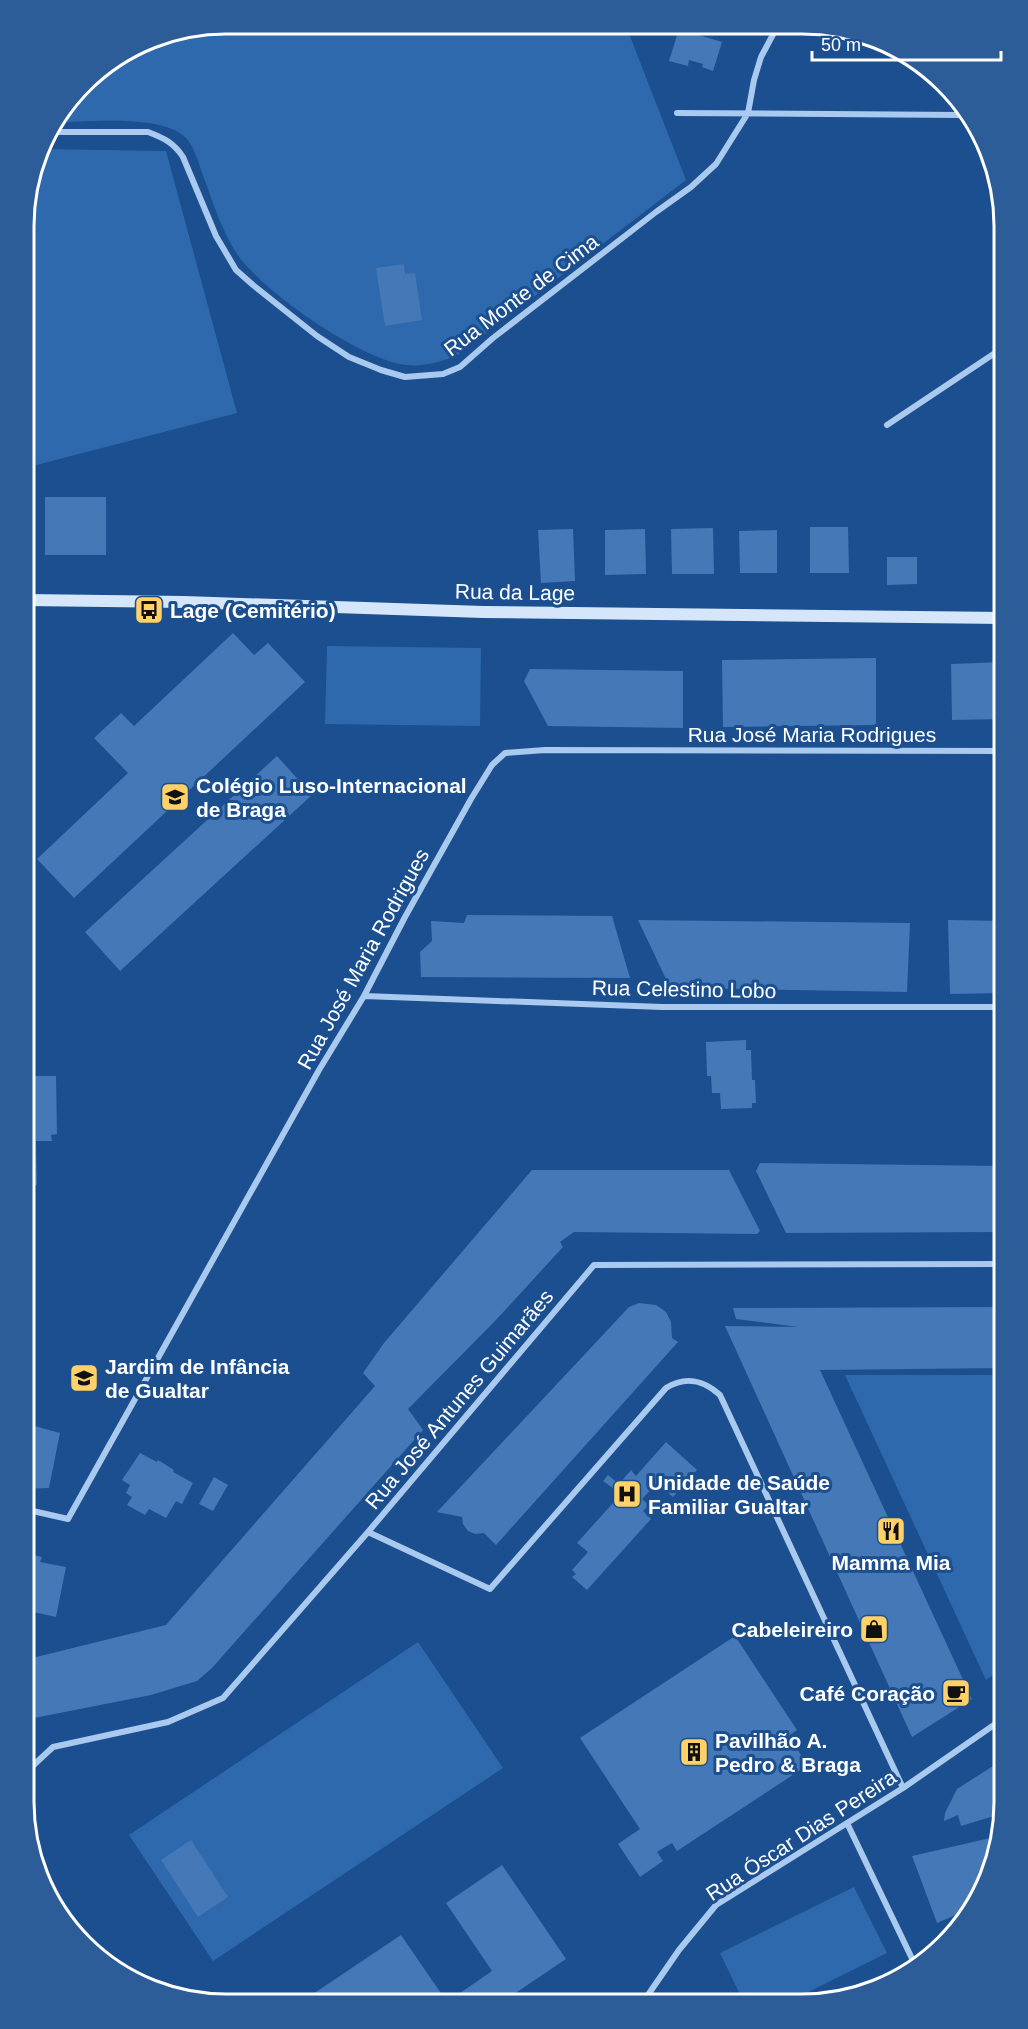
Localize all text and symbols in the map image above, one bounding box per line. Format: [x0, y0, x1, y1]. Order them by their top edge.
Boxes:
scale bar [812, 24, 1001, 62]
text: 50 m [821, 35, 861, 55]
street label: Rua Monte de Cima [440, 229, 603, 360]
street label: Rua da Lage [455, 579, 575, 605]
bus stop icon: Lage (Cemitério) [133, 594, 165, 626]
place label: Lage (Cemitério) [170, 599, 336, 622]
street label: Rua José Maria Rodrigues [688, 723, 936, 746]
place label: Colégio Luso-Internacional de Braga [196, 774, 467, 821]
school or university icon: Colégio Luso-Internacional de Braga [159, 781, 191, 813]
street label: Rua José Maria Rodrigues [293, 845, 433, 1073]
street label: Rua Celestino Lobo [592, 976, 776, 1002]
street label: Rua José Antunes Guimarães [361, 1285, 557, 1513]
place label: Jardim de Infância de Gualtar [105, 1355, 290, 1402]
school or university icon: Jardim de Infância de Gualtar [68, 1362, 100, 1394]
place label: Unidade de Saúde Familiar Gualtar [648, 1471, 830, 1518]
hospital icon: Unidade de Saúde Familiar Gualtar [611, 1478, 643, 1510]
restaurant icon: Mamma Mia [875, 1515, 907, 1547]
place label: Mamma Mia [831, 1551, 951, 1574]
shop icon: Cabeleireiro [858, 1613, 890, 1645]
place label: Cabeleireiro [732, 1618, 853, 1641]
cafe icon: Café Coração [940, 1677, 972, 1709]
place label: Café Coração [800, 1682, 935, 1705]
place label: Pavilhão A. Pedro & Braga [715, 1729, 861, 1776]
building icon: Pavilhão A. Pedro & Braga [678, 1736, 710, 1768]
street label: Rua Óscar Dias Pereira [702, 1765, 901, 1905]

